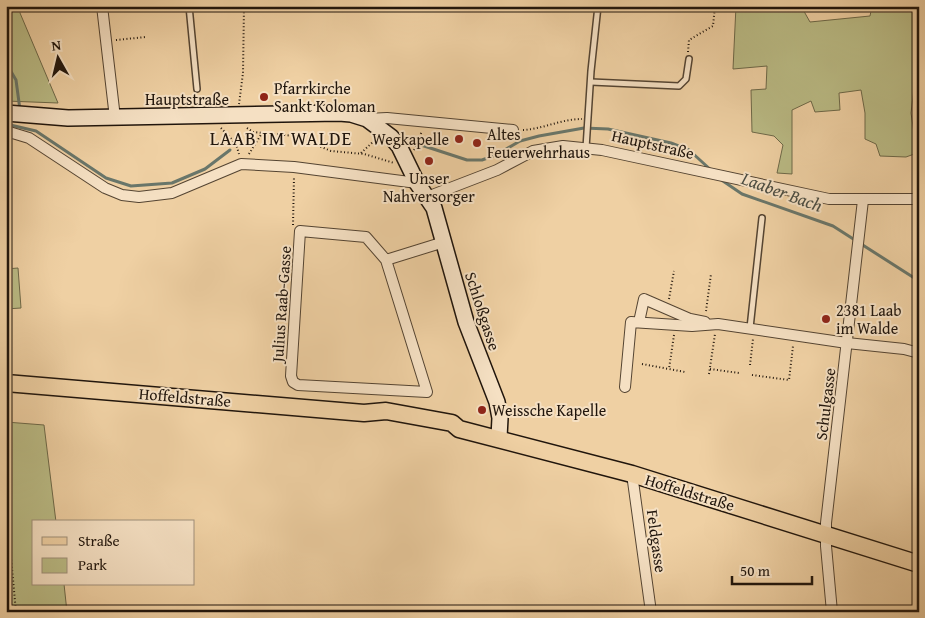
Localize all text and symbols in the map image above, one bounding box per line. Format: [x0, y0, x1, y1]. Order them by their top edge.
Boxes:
north arrow [32, 32, 82, 82]
text: N [50, 34, 63, 56]
place label: Pfarrkirche Sankt Koloman [274, 76, 376, 118]
street label: Hauptstraße [145, 87, 229, 111]
marker: Pfarrkirche Sankt Koloman [258, 91, 270, 103]
place label: Altes Feuerwehrhaus [487, 122, 590, 164]
street label: Hauptstraße [609, 123, 697, 165]
district label: LAAB IM WALDE [210, 124, 352, 152]
place label: Wegkapelle [372, 127, 449, 151]
marker: Wegkapelle [453, 133, 465, 145]
marker: Altes Feuerwehrhaus [471, 137, 483, 149]
marker: Unser Nahversorger [423, 155, 435, 167]
water label: Laaber Bach [737, 164, 826, 219]
place label: Unser Nahversorger [383, 166, 475, 208]
street label: Julius Raab-Gasse [265, 245, 297, 365]
street label: Schloßgasse [459, 269, 507, 353]
place label: 2381 Laab im Walde [836, 298, 902, 340]
marker: 2381 Laab im Walde [820, 313, 832, 325]
street label: Schulgasse [809, 367, 841, 441]
street label: Hoffeldstraße [138, 381, 232, 413]
place label: Weissche Kapelle [492, 398, 606, 422]
marker: Weissche Kapelle [476, 404, 488, 416]
street label: Hoffeldstraße [642, 467, 738, 517]
street label: Feldgasse [641, 508, 673, 574]
legend [32, 520, 195, 586]
text: Straße [78, 530, 120, 551]
scale bar [732, 553, 812, 585]
text: Park [78, 554, 107, 575]
text: 50 m [740, 560, 771, 581]

